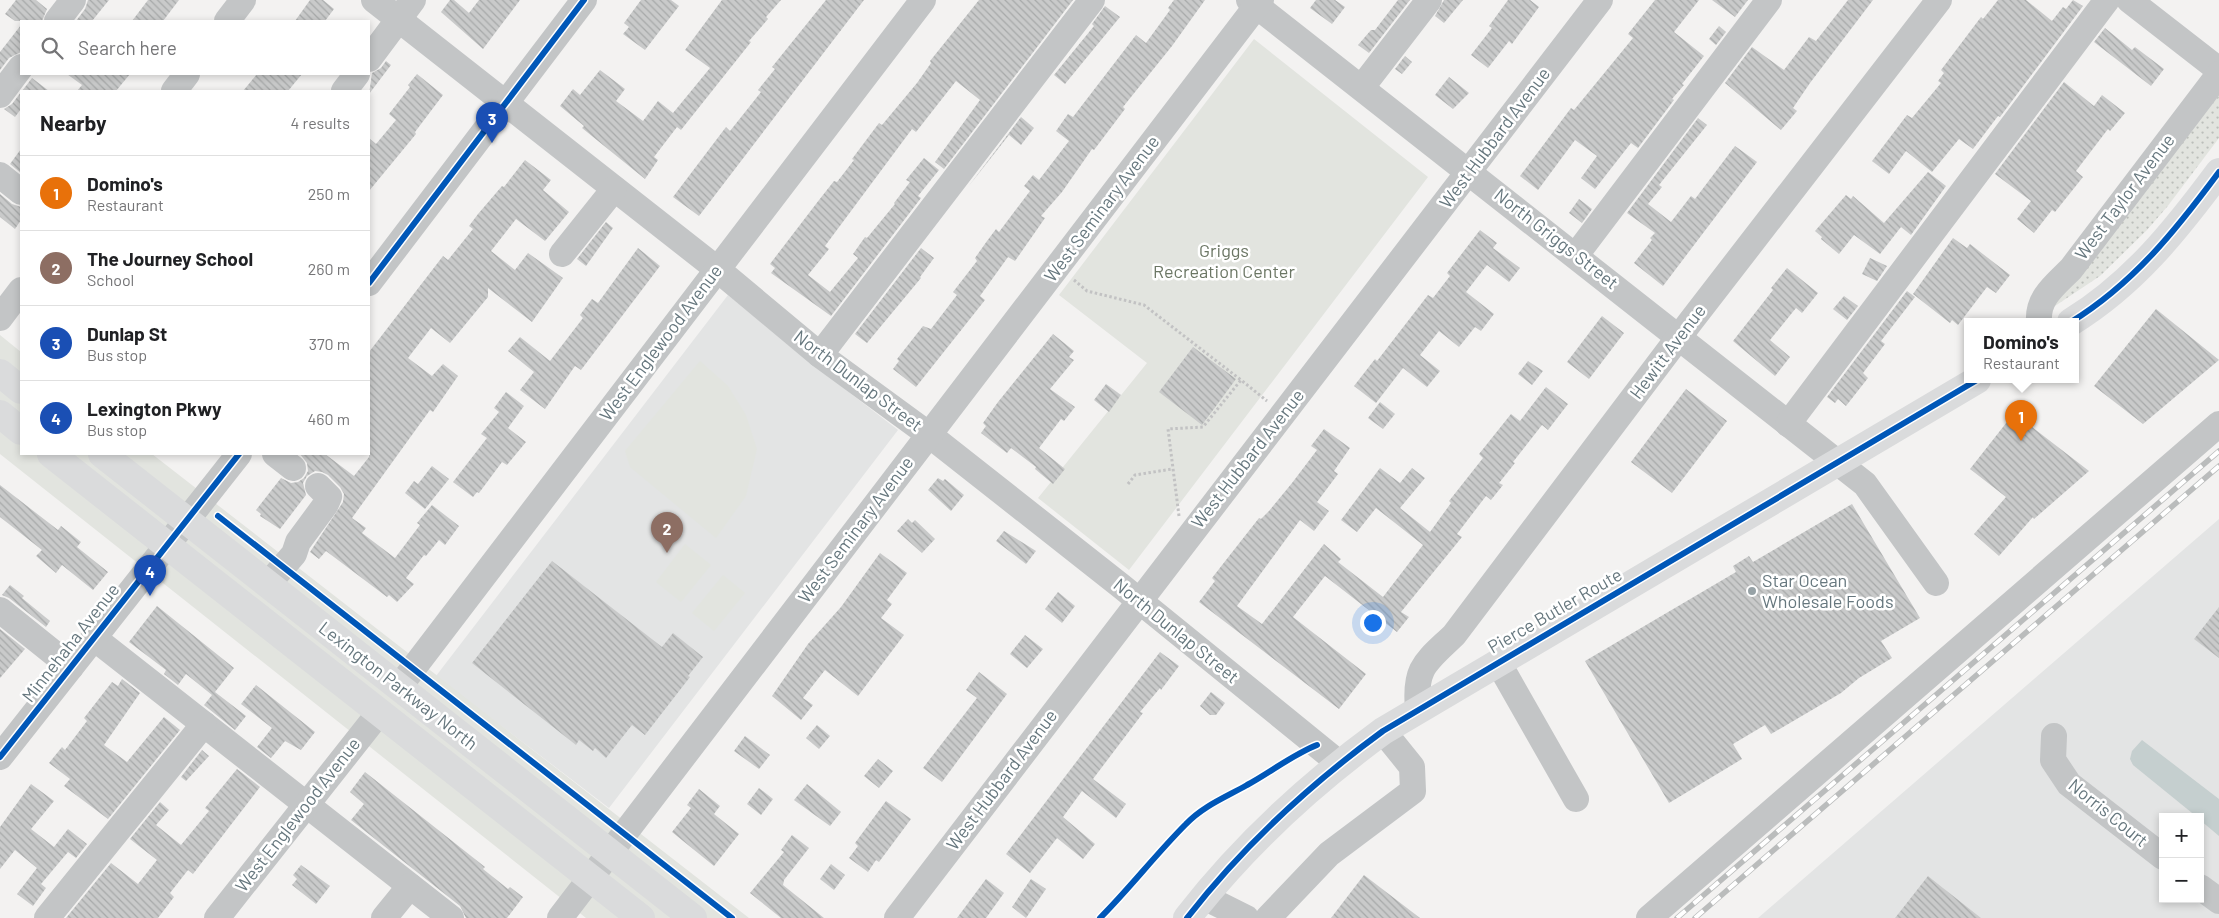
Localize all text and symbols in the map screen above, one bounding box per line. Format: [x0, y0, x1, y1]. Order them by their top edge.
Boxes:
search box [20, 20, 370, 75]
icon: search [38, 34, 66, 62]
text: Search here [78, 36, 177, 59]
street label: West Hubbard Avenue [1434, 63, 1554, 212]
pin: 3 [476, 102, 508, 143]
text: Nearby [40, 110, 106, 135]
text: 4 results [290, 113, 350, 132]
street label: West Taylor Avenue [2070, 129, 2179, 264]
street label: West Seminary Avenue [1039, 131, 1163, 286]
text: Domino's [87, 172, 163, 195]
street label: North Griggs Street [1490, 183, 1623, 293]
text: 1 [53, 184, 59, 203]
text: 250 m [308, 184, 350, 203]
text: Restaurant [87, 195, 164, 214]
park label: Griggs Recreation Center [1153, 239, 1295, 282]
text: The Journey School [87, 247, 253, 270]
text: 2 [52, 259, 60, 278]
text: 260 m [308, 259, 350, 278]
street label: West Englewood Avenue [594, 260, 726, 425]
text: School [87, 270, 134, 289]
street label: Hewitt Avenue [1625, 300, 1710, 403]
popup [1964, 318, 2079, 383]
text: Dunlap St [87, 322, 167, 345]
street label: North Dunlap Street [790, 325, 927, 436]
text: Domino's [1983, 330, 2059, 353]
text: 3 [52, 334, 60, 353]
text: 370 m [309, 334, 350, 353]
text: Bus stop [87, 345, 147, 364]
text: Restaurant [1983, 353, 2060, 372]
street label: West Hubbard Avenue [1186, 384, 1308, 532]
text: Lexington Pkwy [87, 397, 222, 420]
pin: 1 [2005, 400, 2037, 441]
text: 4 [51, 409, 61, 428]
text: 460 m [307, 409, 350, 428]
text: Bus stop [87, 420, 147, 439]
street label: West Seminary Avenue [793, 452, 917, 607]
pin: 2 [651, 512, 683, 553]
pin: 4 [134, 555, 166, 596]
street label: Pierce Butler Route [1484, 563, 1625, 657]
place label: Star Ocean Wholesale Foods [1762, 569, 1894, 612]
street label: North Dunlap Street [1110, 573, 1244, 688]
street label: Minnehaha Avenue [17, 579, 123, 706]
marker: Star Ocean Wholesale Foods [1746, 585, 1758, 597]
your location [1360, 610, 1386, 636]
street label: Lexington Parkway North [315, 616, 482, 754]
street label: West Hubbard Avenue [941, 705, 1061, 854]
street label: West Englewood Avenue [230, 733, 364, 896]
street label: Norris Court [2065, 774, 2153, 851]
map controls [2159, 813, 2204, 903]
button: + [2159, 813, 2204, 858]
button: − [2159, 858, 2204, 903]

